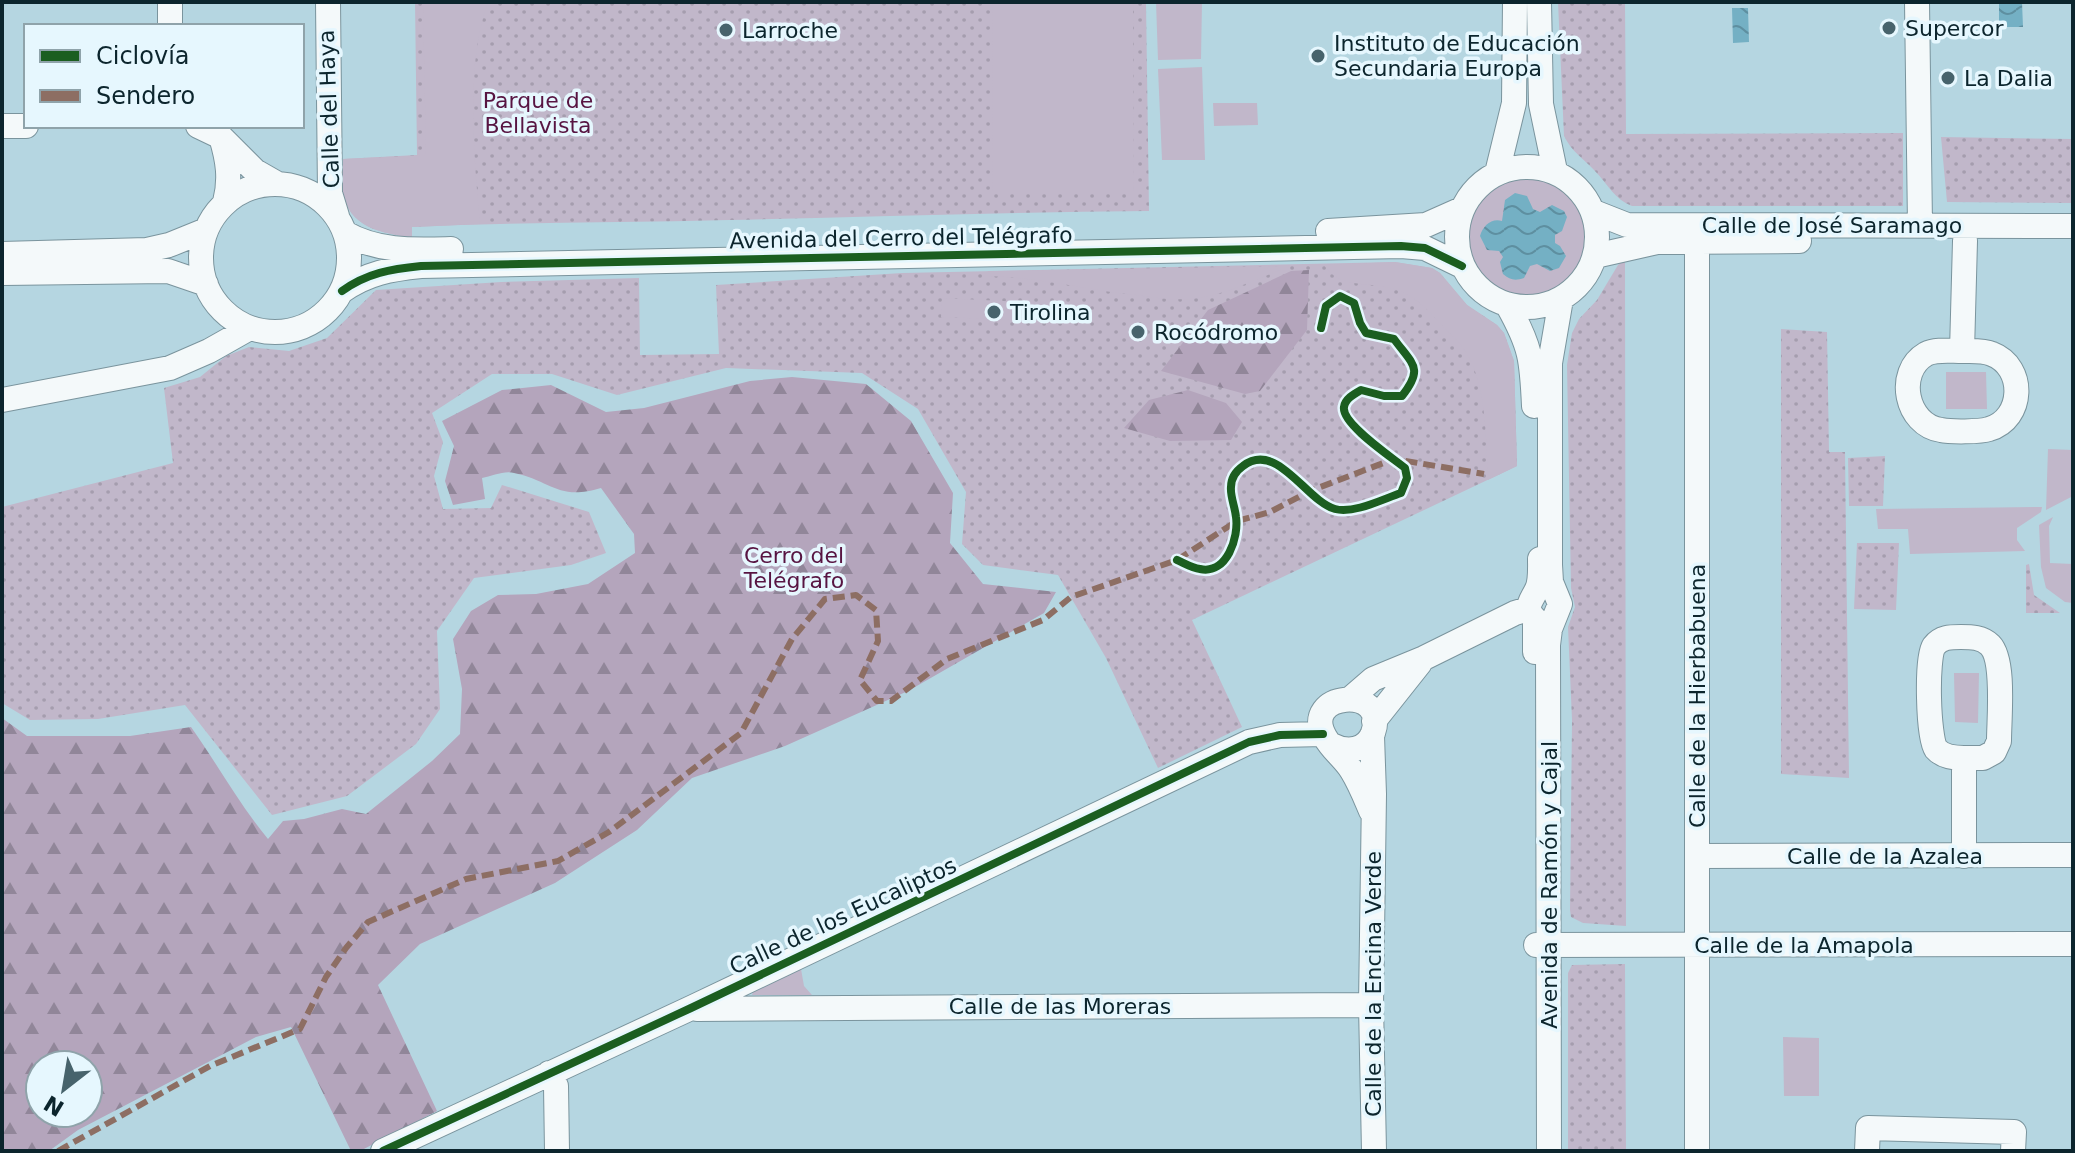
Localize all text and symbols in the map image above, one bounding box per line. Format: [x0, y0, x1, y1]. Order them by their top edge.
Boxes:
place label: Supercor [1905, 16, 2005, 41]
place label: Larroche [742, 18, 838, 43]
marker: Supercor [1880, 19, 1898, 37]
marker: Larroche [717, 21, 735, 39]
legend [24, 24, 304, 128]
street label: Calle del Haya [314, 29, 344, 189]
place label: Instituto de Educación Secundaria Europa [1334, 31, 1580, 81]
text: Ciclovía [96, 42, 190, 70]
marker: Instituto de Educación Secundaria Europa [1309, 47, 1327, 65]
place label: La Dalia [1964, 66, 2053, 91]
marker: La Dalia [1939, 69, 1957, 87]
text: Sendero [96, 82, 195, 110]
park label: Parque de Bellavista [483, 88, 593, 138]
street label: Calle de José Saramago [1702, 213, 1962, 238]
street label: Avenida del Cerro del Telégrafo [729, 223, 1073, 253]
place label: Tirolina [1009, 300, 1091, 325]
marker: Tirolina [985, 303, 1003, 321]
place label: Rocódromo [1154, 320, 1278, 345]
marker: Rocódromo [1129, 323, 1147, 341]
park label: Cerro del Telégrafo [743, 543, 844, 593]
street label: Calle de la Hierbabuena [1685, 564, 1710, 828]
street label: Avenida de Ramón y Cajal [1537, 741, 1562, 1029]
street label: Calle de la Azalea [1787, 844, 1983, 869]
street label: Calle de la Encina Verde [1361, 851, 1386, 1117]
street label: Calle de los Eucaliptos [726, 852, 960, 980]
street label: Calle de la Amapola [1694, 933, 1914, 958]
street label: Calle de las Moreras [949, 994, 1171, 1019]
north arrow [24, 1049, 104, 1129]
text: N [40, 1090, 68, 1121]

